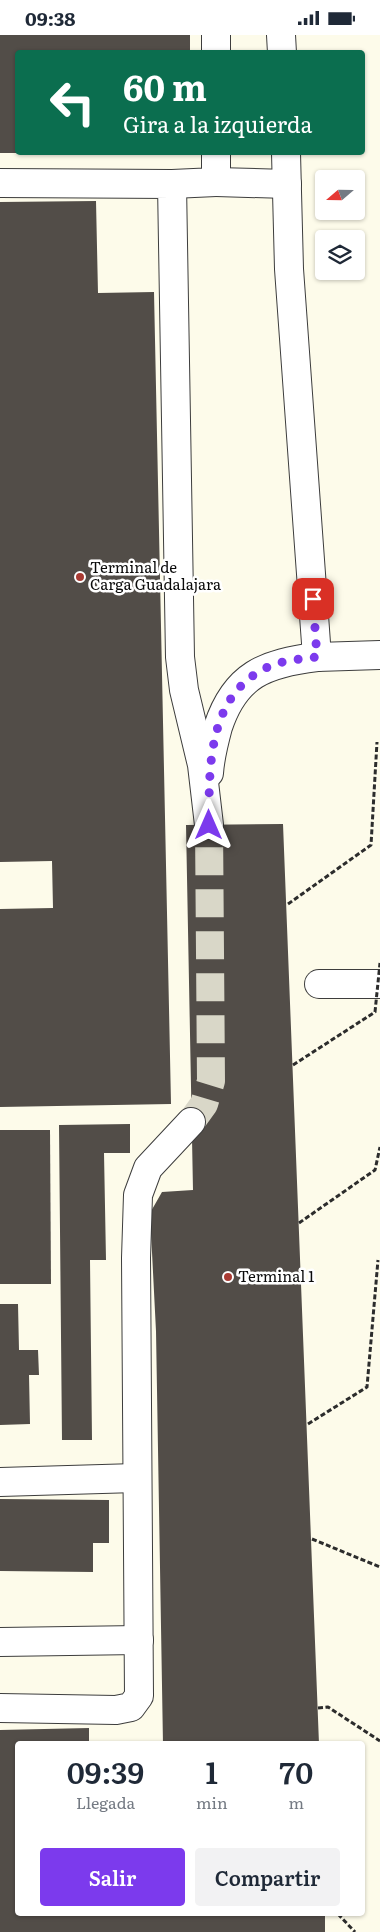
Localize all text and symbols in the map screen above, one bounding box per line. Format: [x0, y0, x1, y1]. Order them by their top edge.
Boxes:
text: 09:38 [25, 4, 76, 32]
text: 60 m [123, 60, 207, 112]
icon: left [40, 70, 105, 135]
text: Gira a la izquierda [123, 107, 312, 140]
north arrow [315, 170, 365, 220]
map controls [315, 170, 365, 280]
button: layers [315, 230, 365, 280]
place label: Terminal de Carga Guadalajara [90, 555, 222, 595]
marker: Terminal de Carga Guadalajara [74, 571, 86, 583]
pin [292, 578, 334, 620]
icon: arrive [299, 585, 327, 613]
position arrow [182, 798, 234, 850]
place label: Terminal 1 [238, 1264, 314, 1287]
marker: Terminal 1 [222, 1271, 234, 1283]
text: 09:39 [67, 1749, 144, 1793]
text: 1 [206, 1749, 218, 1793]
text: 70 [279, 1749, 313, 1793]
text: Llegada [76, 1790, 135, 1814]
text: min [196, 1790, 227, 1814]
text: m [288, 1790, 304, 1814]
button: Salir [40, 1848, 185, 1906]
button: Compartir [195, 1848, 340, 1906]

